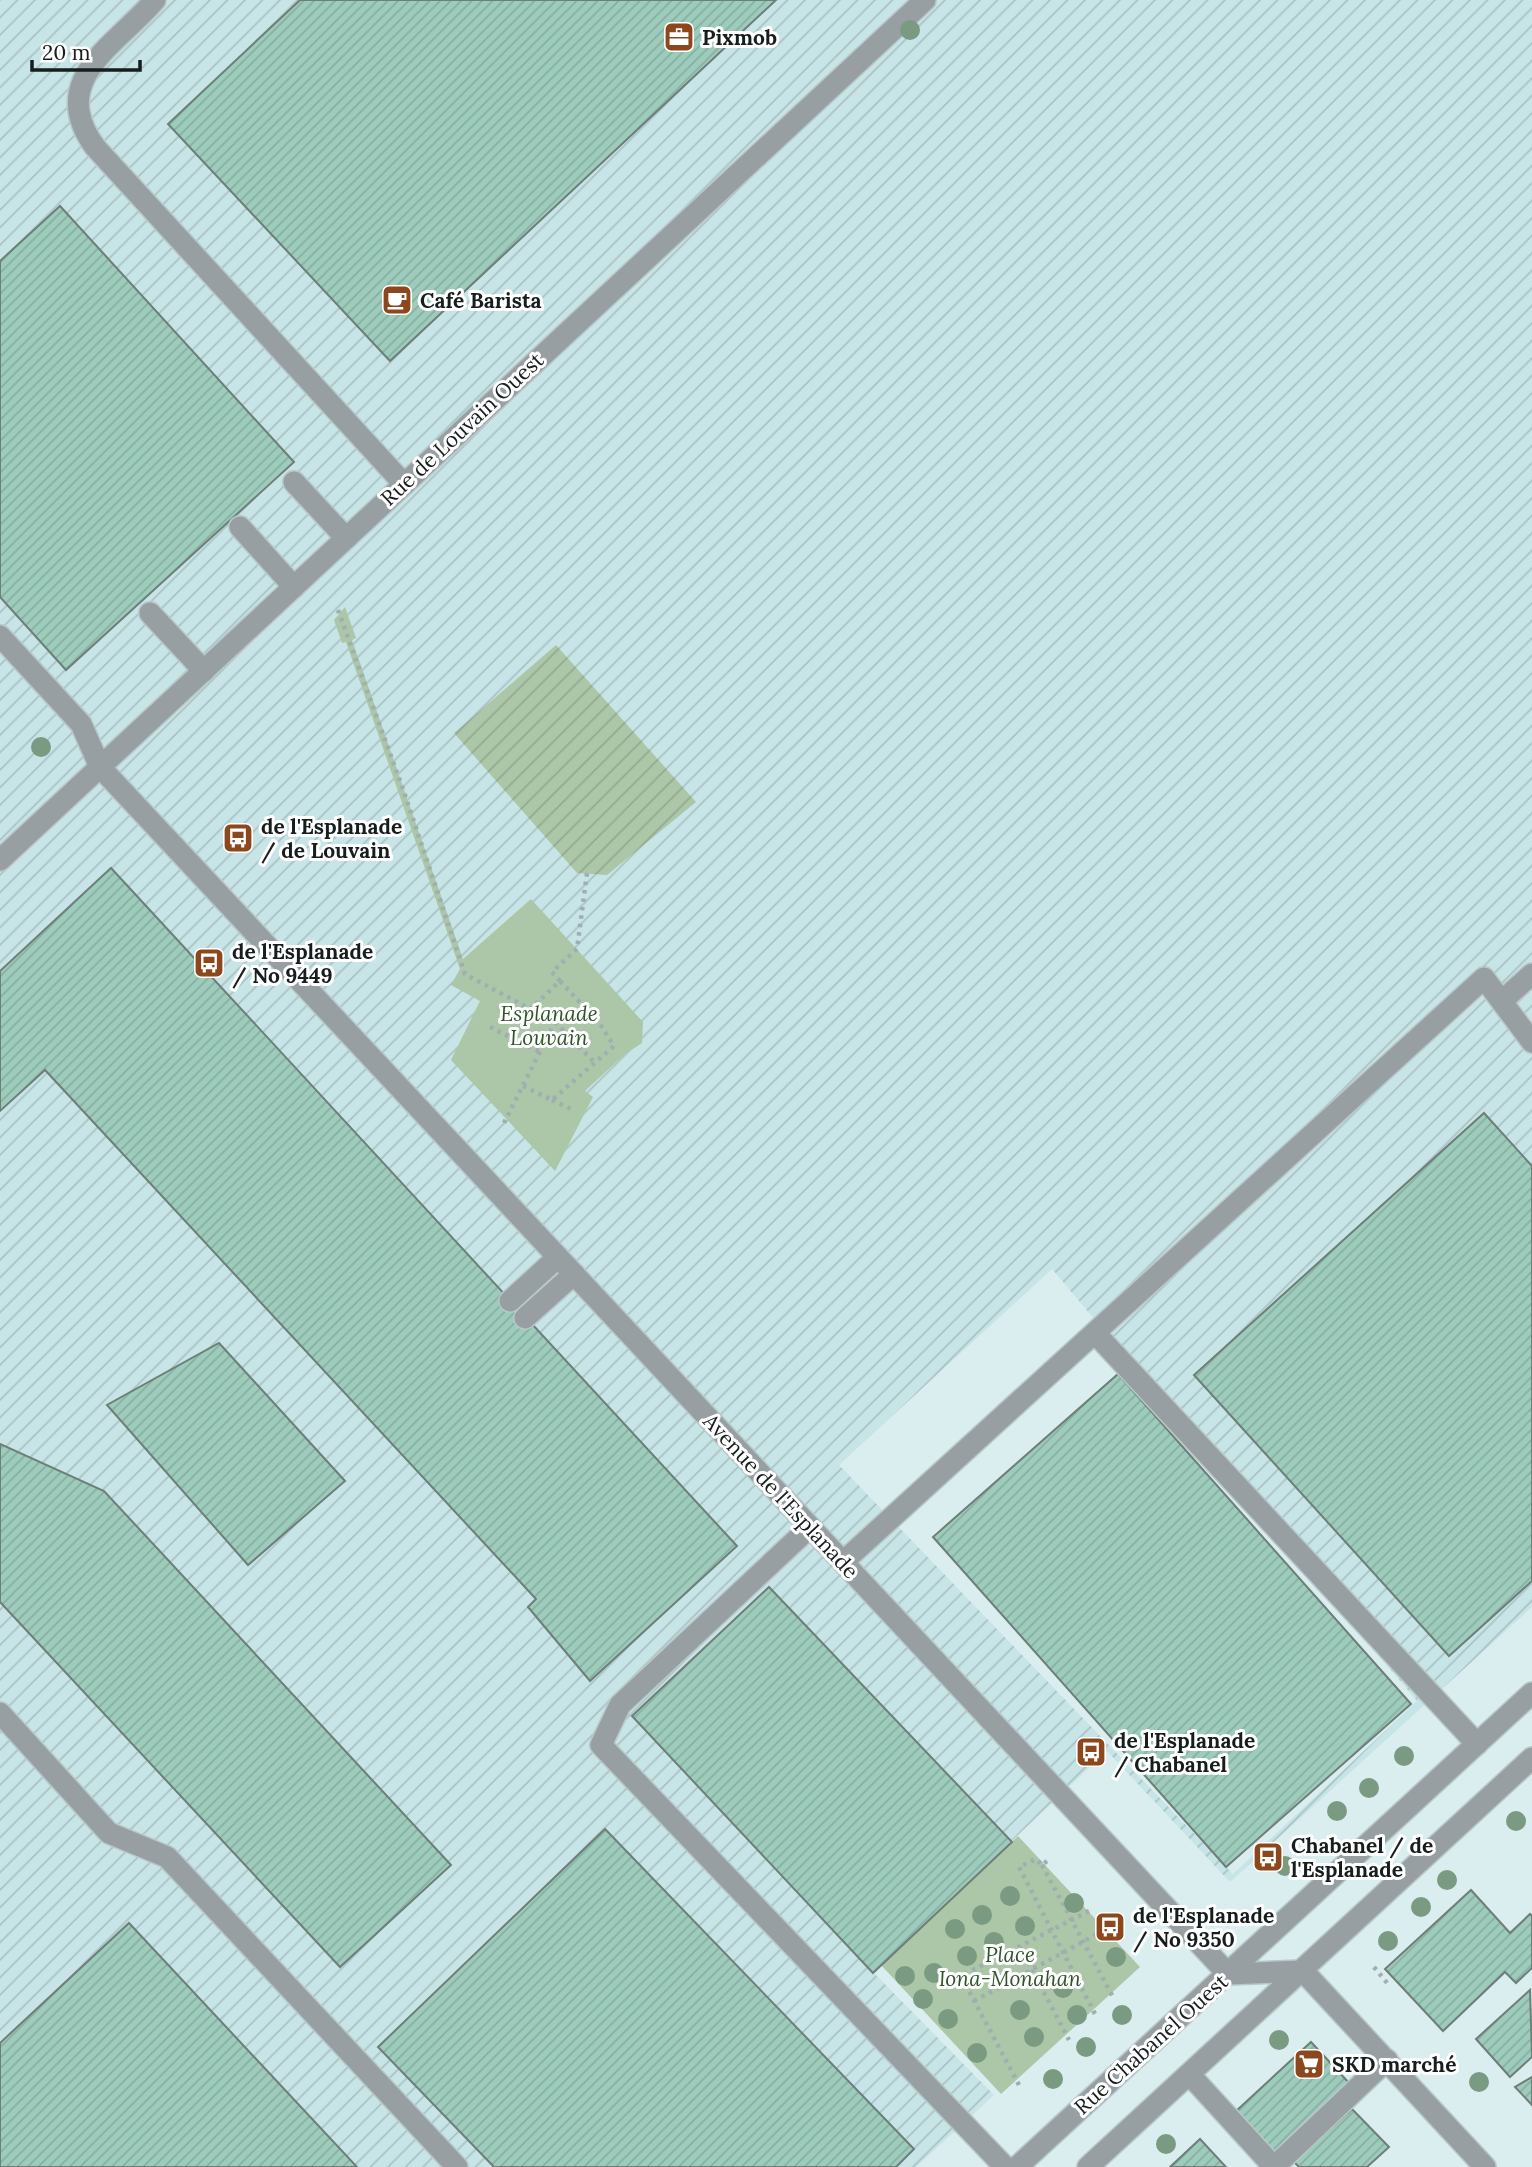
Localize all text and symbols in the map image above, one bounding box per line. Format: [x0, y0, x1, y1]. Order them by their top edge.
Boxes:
office icon: Pixmob [662, 20, 696, 54]
place label: Pixmob [702, 24, 777, 51]
scale bar [32, 28, 140, 72]
text: 20 m [42, 39, 91, 66]
cafe icon: Café Barista [380, 283, 414, 317]
place label: Café Barista [420, 287, 542, 314]
street label: Rue de Louvain Ouest [375, 346, 550, 511]
place label: de l'Esplanade / de Louvain [261, 813, 402, 864]
bus stop icon: de l'Esplanade / de Louvain [221, 821, 255, 855]
place label: de l'Esplanade / No 9449 [232, 938, 373, 989]
bus stop icon: de l'Esplanade / No 9449 [192, 946, 226, 980]
park label: Esplanade Louvain [500, 1000, 598, 1051]
street label: Avenue de l'Esplanade [697, 1407, 864, 1584]
place label: de l'Esplanade / Chabanel [1114, 1727, 1255, 1778]
bus stop icon: de l'Esplanade / Chabanel [1074, 1735, 1108, 1769]
place label: Chabanel / de l'Esplanade [1291, 1832, 1433, 1883]
bus stop icon: Chabanel / de l'Esplanade [1251, 1840, 1285, 1874]
place label: de l'Esplanade / No 9350 [1133, 1902, 1274, 1953]
bus stop icon: de l'Esplanade / No 9350 [1093, 1910, 1127, 1944]
park label: Place Iona-Monahan [939, 1941, 1081, 1992]
street label: Rue Chabanel Ouest [1069, 1967, 1234, 2120]
supermarket icon: SKD marché [1292, 2047, 1326, 2081]
place label: SKD marché [1332, 2051, 1456, 2078]

